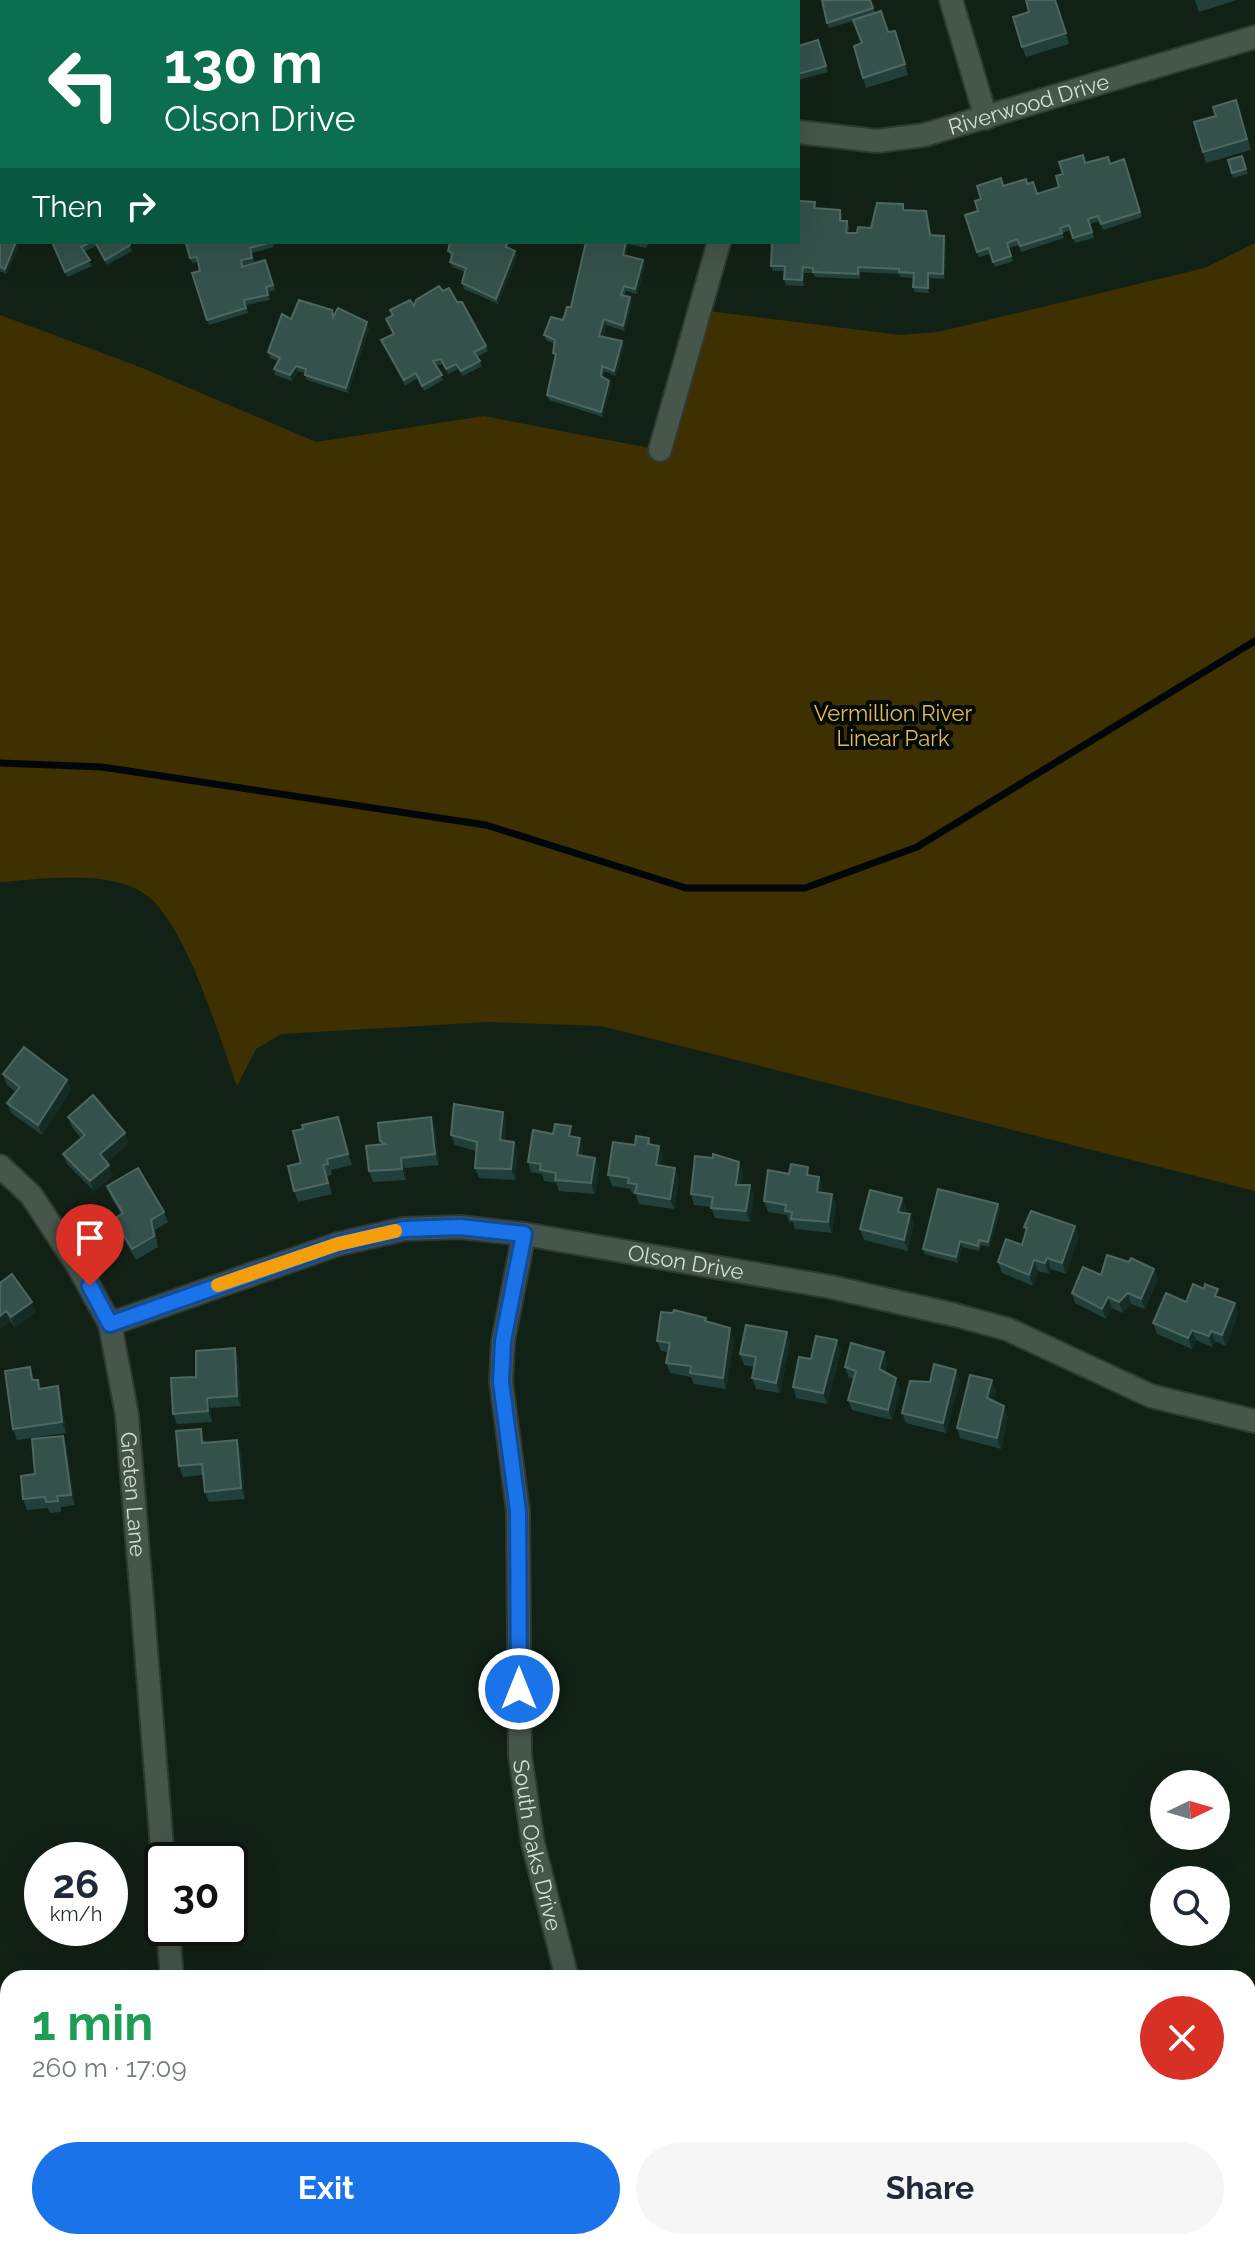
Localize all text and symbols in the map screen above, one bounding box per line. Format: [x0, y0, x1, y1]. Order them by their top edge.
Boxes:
text: 130 m [164, 30, 323, 96]
icon: left [32, 32, 136, 136]
street label: Riverwood Drive [945, 68, 1112, 140]
text: Olson Drive [164, 97, 356, 139]
icon: right [119, 184, 163, 228]
text: Then [32, 189, 103, 224]
park label: Vermillion River Linear Park [814, 700, 972, 751]
pin [56, 1204, 124, 1286]
icon: arrive [68, 1216, 112, 1260]
street label: Olson Drive [626, 1239, 746, 1285]
street label: Greten Lane [115, 1431, 151, 1558]
position arrow [477, 1647, 561, 1731]
street label: South Oaks Drive [508, 1758, 568, 1933]
north arrow [1150, 1770, 1230, 1850]
map controls [1150, 1770, 1230, 1946]
speed limit sign: 30 [144, 1842, 248, 1946]
text: 26 [53, 1860, 99, 1907]
button: search [1150, 1866, 1230, 1946]
text: km/h [50, 1902, 102, 1926]
text: 1 min [32, 1995, 153, 2051]
button: close [1140, 1996, 1224, 2080]
text: 260 m · 17:09 [32, 2053, 187, 2083]
button: Exit [32, 2142, 620, 2234]
button: Share [636, 2142, 1224, 2234]

